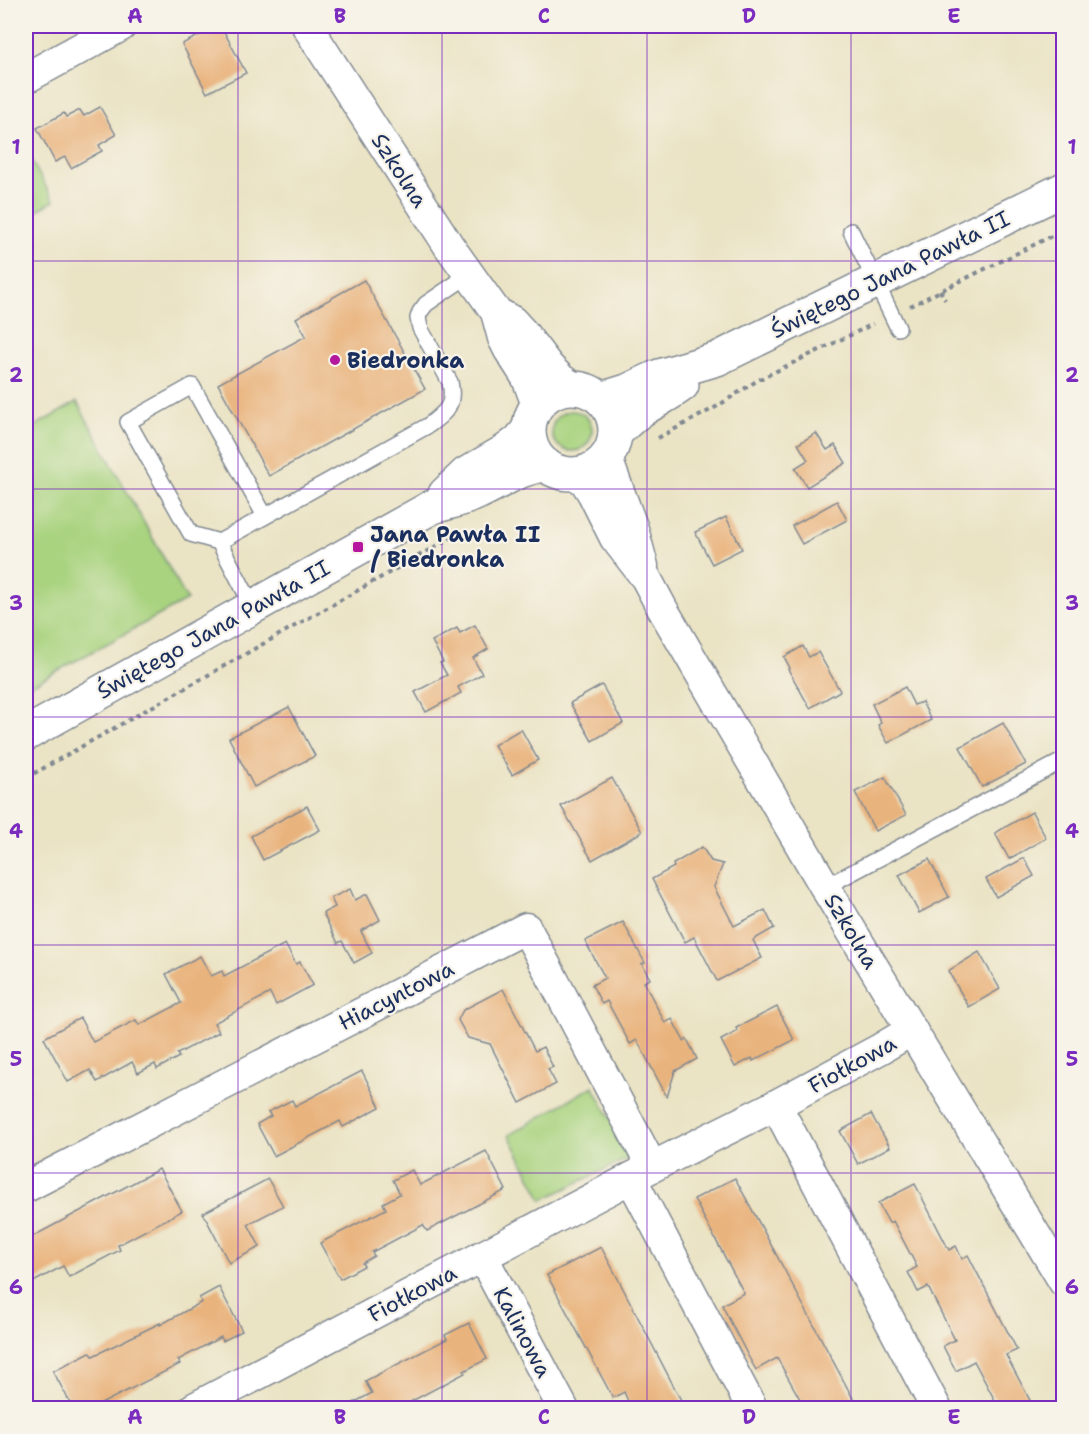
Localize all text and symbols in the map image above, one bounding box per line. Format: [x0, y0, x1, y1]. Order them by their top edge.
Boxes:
text: A [127, 3, 143, 29]
text: B [334, 3, 346, 29]
text: C [538, 3, 550, 29]
text: D [742, 3, 756, 29]
text: E [947, 3, 961, 29]
street label: Szkolna [365, 128, 434, 213]
text: 1 [11, 134, 21, 160]
text: 1 [1067, 134, 1077, 160]
street label: Świętego Jana Pawła II [766, 204, 1014, 345]
place label: Biedronka [347, 346, 464, 375]
marker: Biedronka [328, 353, 342, 367]
text: 2 [9, 362, 23, 388]
text: 2 [1065, 362, 1079, 388]
place label: Jana Pawła II / Biedronka [370, 520, 540, 574]
marker: Jana Pawła II / Biedronka [351, 540, 365, 554]
street label: Świętego Jana Pawła II [91, 553, 335, 706]
text: 3 [9, 590, 23, 616]
text: 3 [1065, 590, 1079, 616]
text: 4 [9, 818, 23, 844]
text: 4 [1065, 818, 1079, 844]
street label: Szkolna [818, 888, 886, 975]
street label: Hiacyntowa [334, 954, 459, 1037]
street label: Fiołkowa [803, 1028, 902, 1100]
text: 5 [10, 1046, 22, 1072]
text: 5 [1066, 1046, 1078, 1072]
street label: Fiołkowa [363, 1258, 462, 1329]
text: 6 [9, 1274, 23, 1300]
text: 6 [1065, 1274, 1079, 1300]
street label: Kalinowa [487, 1282, 559, 1383]
text: A [127, 1404, 143, 1430]
text: B [334, 1404, 346, 1430]
text: C [538, 1404, 550, 1430]
text: D [742, 1404, 756, 1430]
text: E [947, 1404, 961, 1430]

